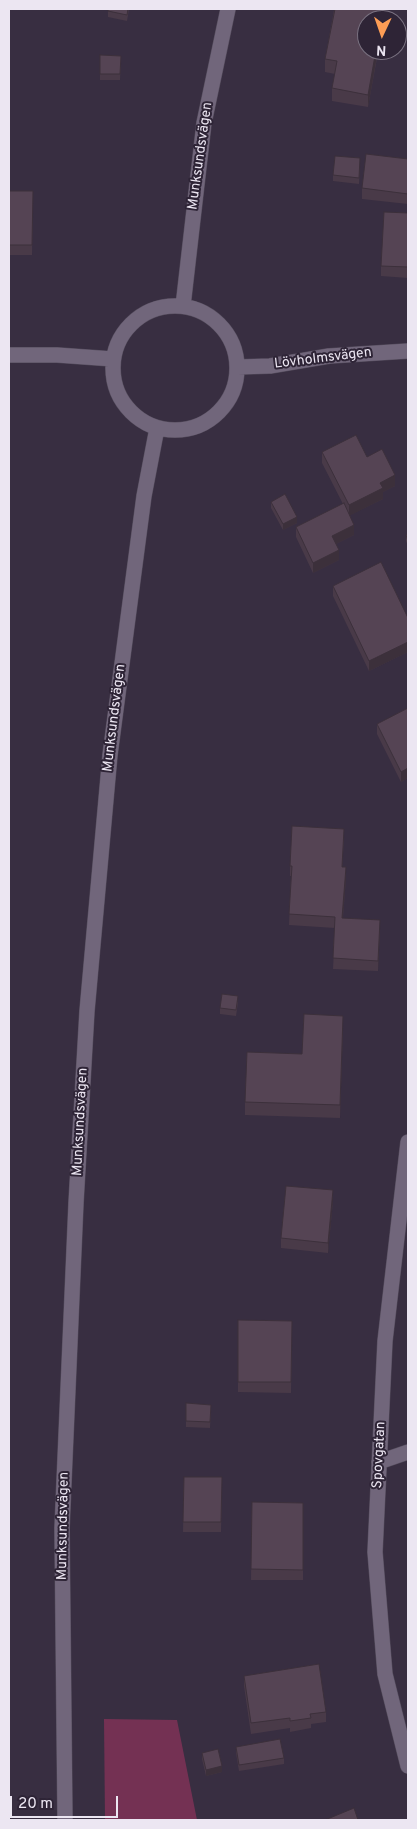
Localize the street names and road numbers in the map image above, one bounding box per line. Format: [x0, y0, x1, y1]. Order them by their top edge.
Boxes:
street label: Munksundsvägen [185, 101, 217, 211]
street label: Lövholmsvägen [273, 345, 373, 373]
street label: Munksundsvägen [100, 663, 130, 773]
street label: Munksundsvägen [70, 1067, 92, 1177]
street label: Spovgatan [370, 1421, 390, 1489]
street label: Munksundsvägen [55, 1472, 73, 1580]

